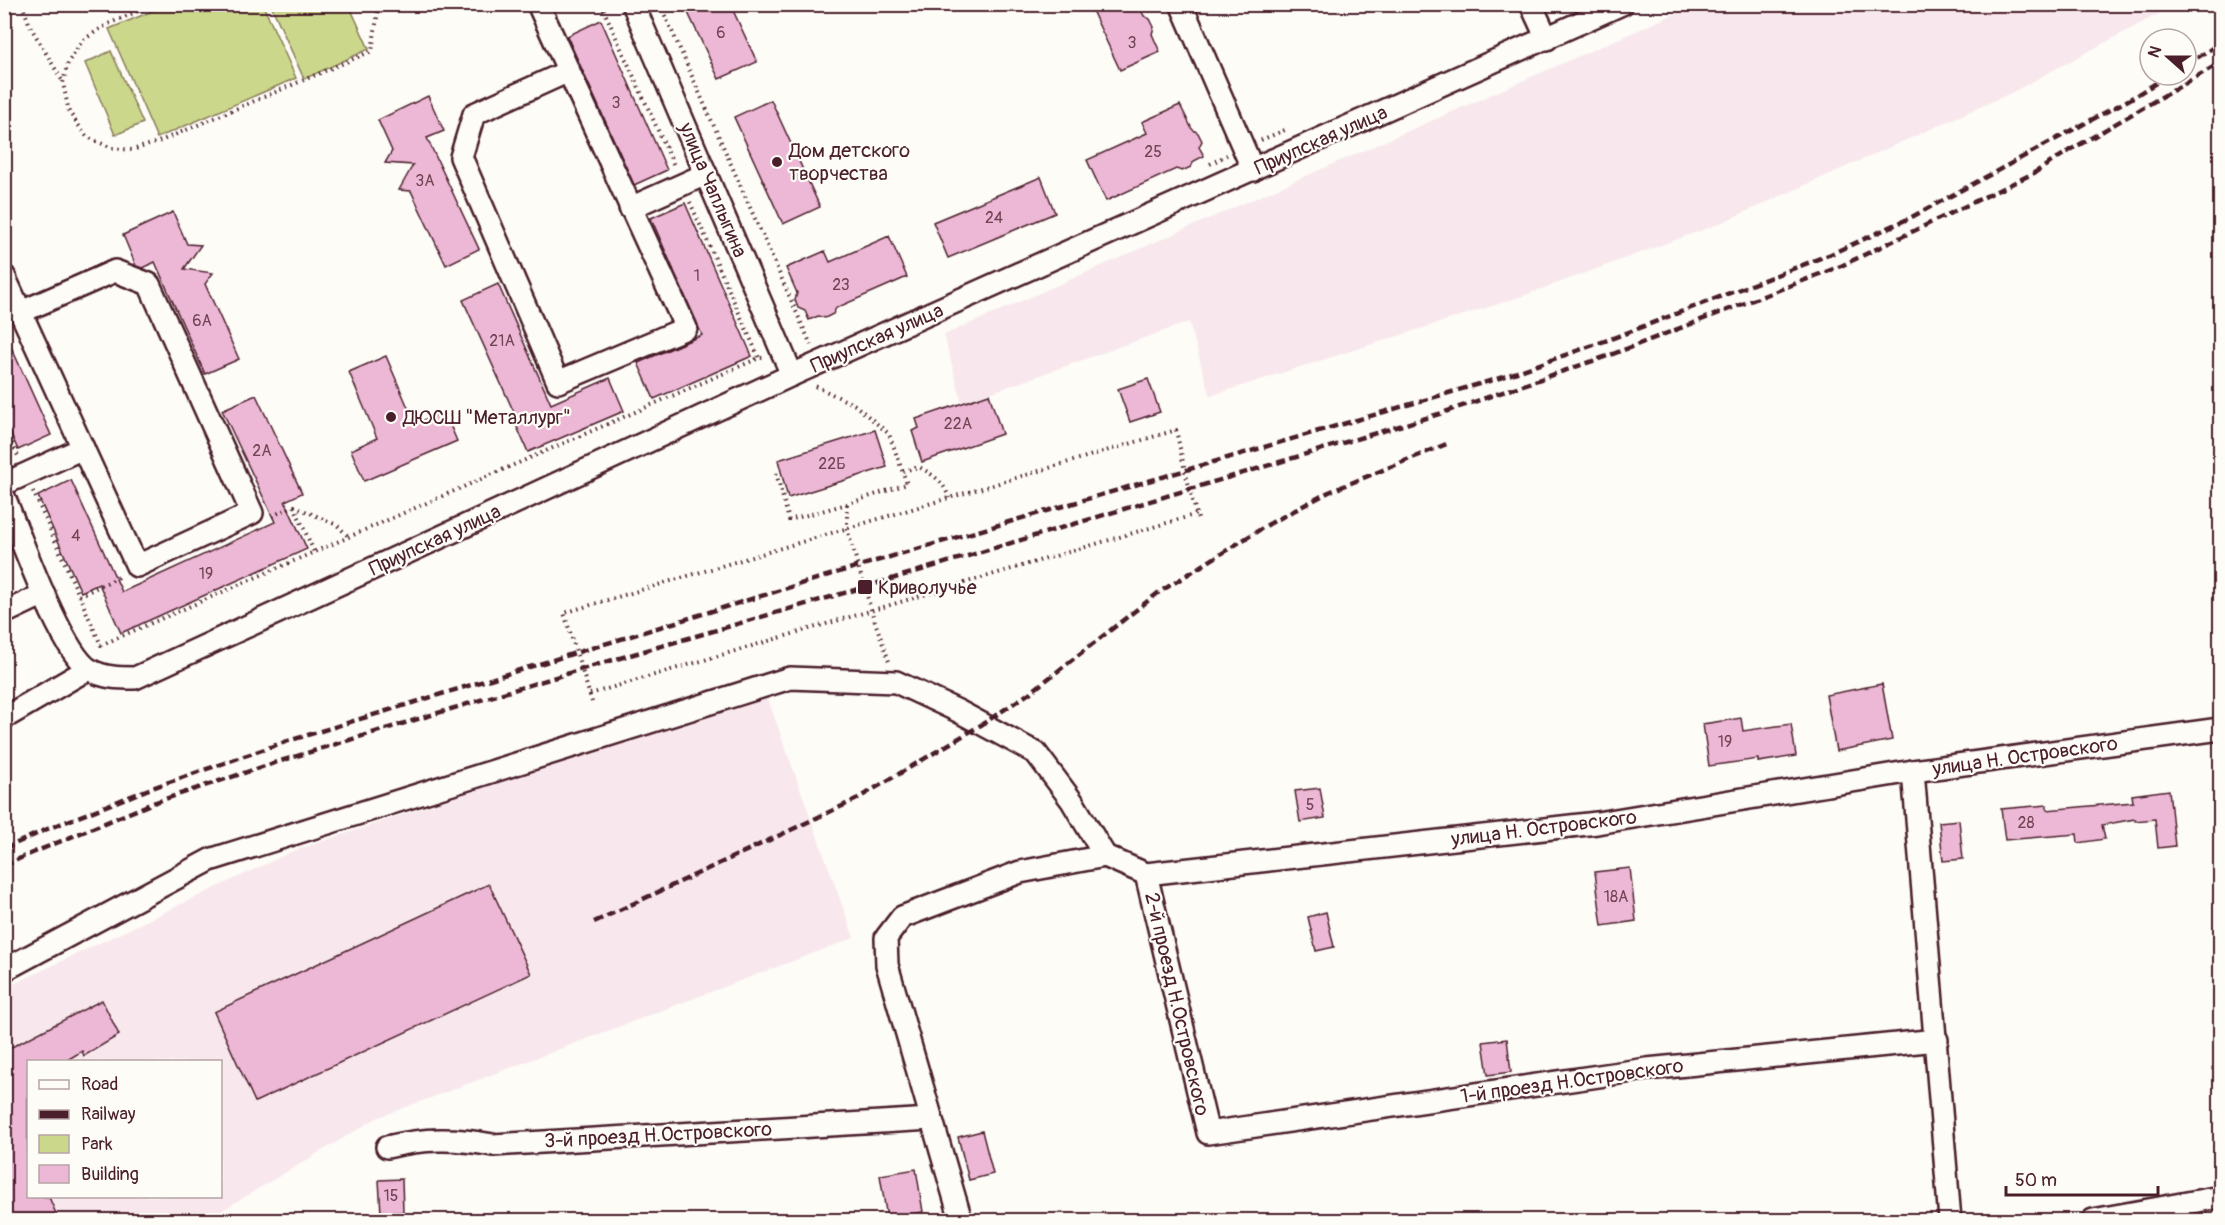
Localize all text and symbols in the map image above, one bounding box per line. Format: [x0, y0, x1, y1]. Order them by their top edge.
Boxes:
house number: 6 [716, 23, 726, 43]
north arrow [2138, 27, 2198, 87]
house number: 3 [1128, 33, 1137, 53]
text: N [2144, 43, 2166, 61]
house number: 3 [612, 93, 621, 113]
street label: Приупская улица [1251, 100, 1391, 180]
street label: улица Чаплыгина [673, 118, 753, 261]
place label: Дом детского творчества [788, 138, 910, 186]
house number: 25 [1144, 142, 1162, 162]
marker: Дом детского творчества [770, 155, 784, 169]
house number: 3А [415, 171, 435, 191]
house number: 24 [985, 208, 1003, 228]
house number: 1 [694, 266, 700, 286]
house number: 23 [832, 275, 850, 295]
street label: Приупская улица [807, 298, 947, 378]
house number: 6А [192, 311, 212, 331]
house number: 21А [489, 331, 515, 351]
place label: ДЮСШ "Металлург" [402, 405, 571, 430]
marker: ДЮСШ "Металлург" [384, 410, 398, 424]
house number: 22А [944, 414, 972, 434]
house number: 2А [252, 441, 272, 461]
house number: 22Б [818, 454, 846, 474]
street label: Приупская улица [365, 499, 505, 581]
house number: 4 [71, 526, 81, 546]
house number: 19 [199, 564, 213, 584]
place label: Криволучье [878, 575, 977, 600]
marker: Криволучье [856, 578, 874, 596]
street label: улица Н. Островского [1930, 731, 2119, 782]
house number: 19 [1718, 732, 1732, 752]
house number: 5 [1306, 795, 1314, 815]
street label: улица Н. Островского [1449, 804, 1638, 852]
house number: 28 [2017, 813, 2035, 833]
house number: 18А [1604, 887, 1628, 907]
street label: 2-й проезд Н.Островского [1139, 890, 1215, 1118]
street label: 1-й проезд Н.Островского [1459, 1053, 1685, 1109]
legend [27, 1060, 222, 1198]
text: Road [81, 1073, 118, 1096]
text: Railway [81, 1103, 136, 1126]
street label: 3-й проезд Н.Островского [543, 1117, 773, 1153]
text: Park [81, 1133, 113, 1156]
scale bar [2006, 1159, 2158, 1197]
text: Building [81, 1163, 139, 1186]
text: 50 m [2015, 1169, 2057, 1192]
house number: 15 [384, 1186, 398, 1206]

